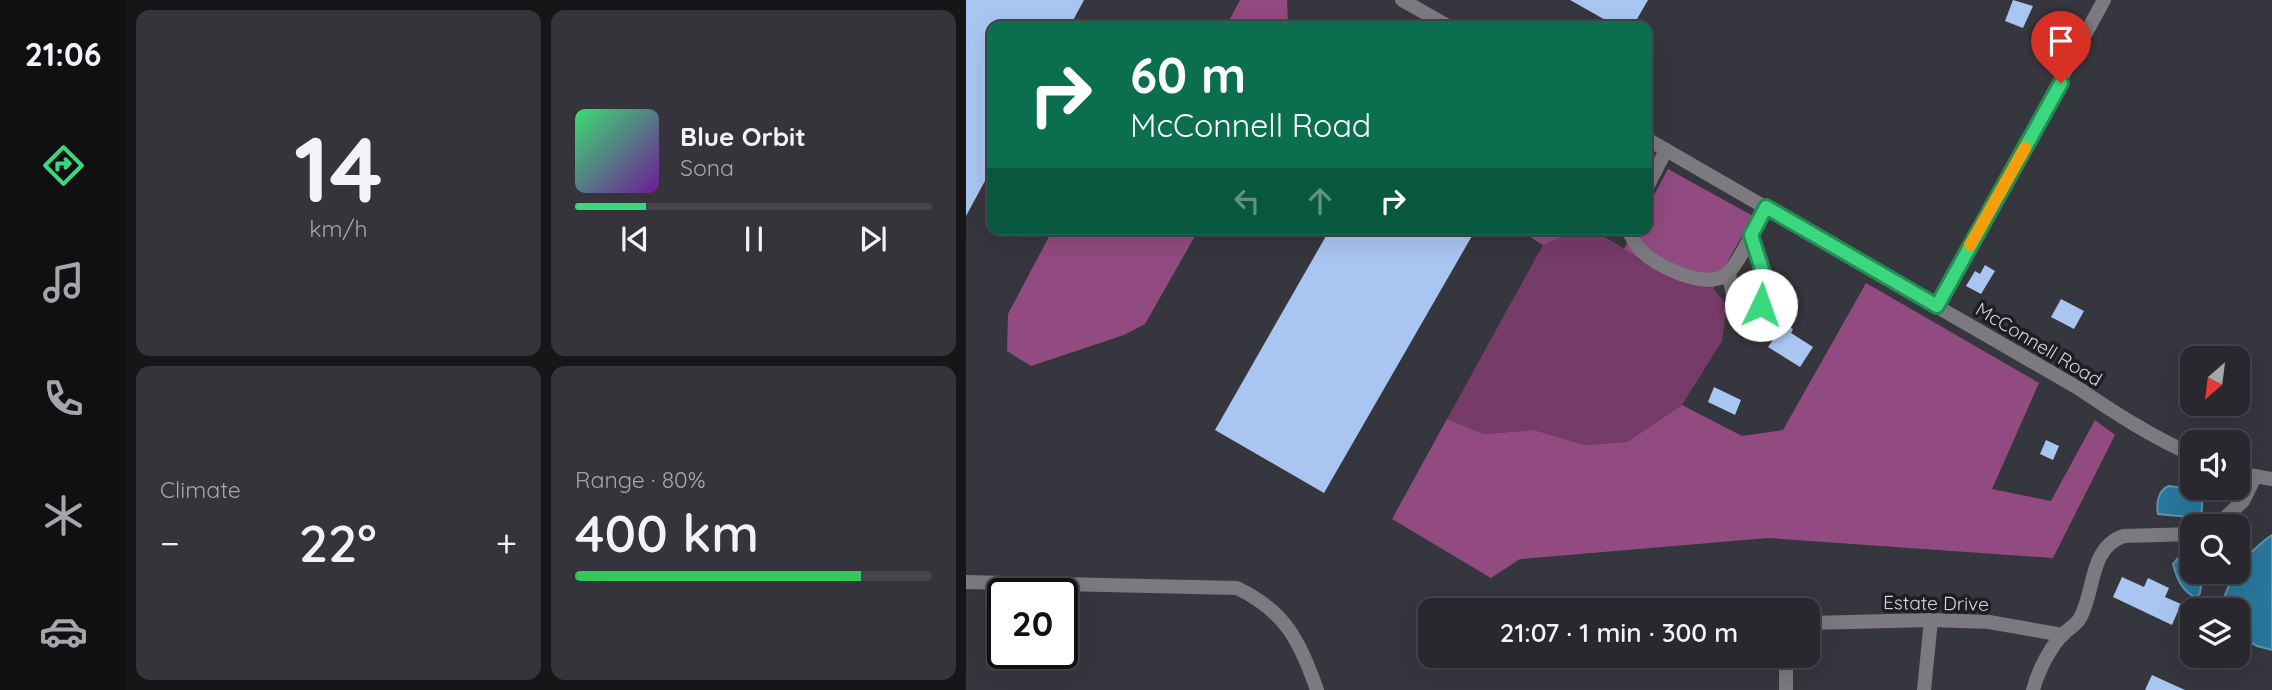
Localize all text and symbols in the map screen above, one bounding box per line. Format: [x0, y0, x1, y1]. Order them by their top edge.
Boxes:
pin [2031, 11, 2091, 83]
icon: arrive [2042, 22, 2080, 60]
text: 21:06 [25, 34, 101, 74]
text: 60 m [1130, 44, 1246, 105]
icon: right [1015, 49, 1106, 140]
text: McConnell Road [1130, 105, 1371, 145]
text: 14 [294, 111, 383, 225]
text: Blue Orbit [680, 120, 806, 153]
icon: directions [39, 141, 88, 190]
text: Sona [680, 153, 734, 182]
icon: left [1228, 182, 1266, 220]
icon: ahead [1301, 182, 1339, 220]
icon: right [1374, 182, 1412, 220]
text: km/h [309, 214, 368, 243]
icon: previous [616, 220, 654, 258]
icon: pause [735, 220, 773, 258]
icon: next [854, 220, 892, 258]
icon: music [39, 258, 88, 307]
position arrow [1724, 268, 1798, 342]
street label: McConnell Road [1971, 297, 2107, 391]
north arrow [2180, 346, 2250, 416]
map controls [2180, 346, 2250, 668]
icon: phone [39, 374, 88, 423]
button: sound [2180, 430, 2250, 500]
text: Range · 80% [575, 465, 706, 494]
text: Climate [160, 475, 241, 504]
icon: climate [39, 491, 88, 540]
text: 400 km [575, 500, 759, 565]
text: 22° [299, 510, 377, 575]
button: search [2180, 514, 2250, 584]
text: − [160, 519, 180, 567]
text: + [496, 519, 517, 567]
speed limit sign: 20 [987, 578, 1078, 669]
street label: Estate Drive [1883, 590, 1989, 616]
button: layers [2180, 598, 2250, 668]
icon: car [39, 607, 88, 656]
text: 21:07 · 1 min · 300 m [1500, 616, 1738, 649]

